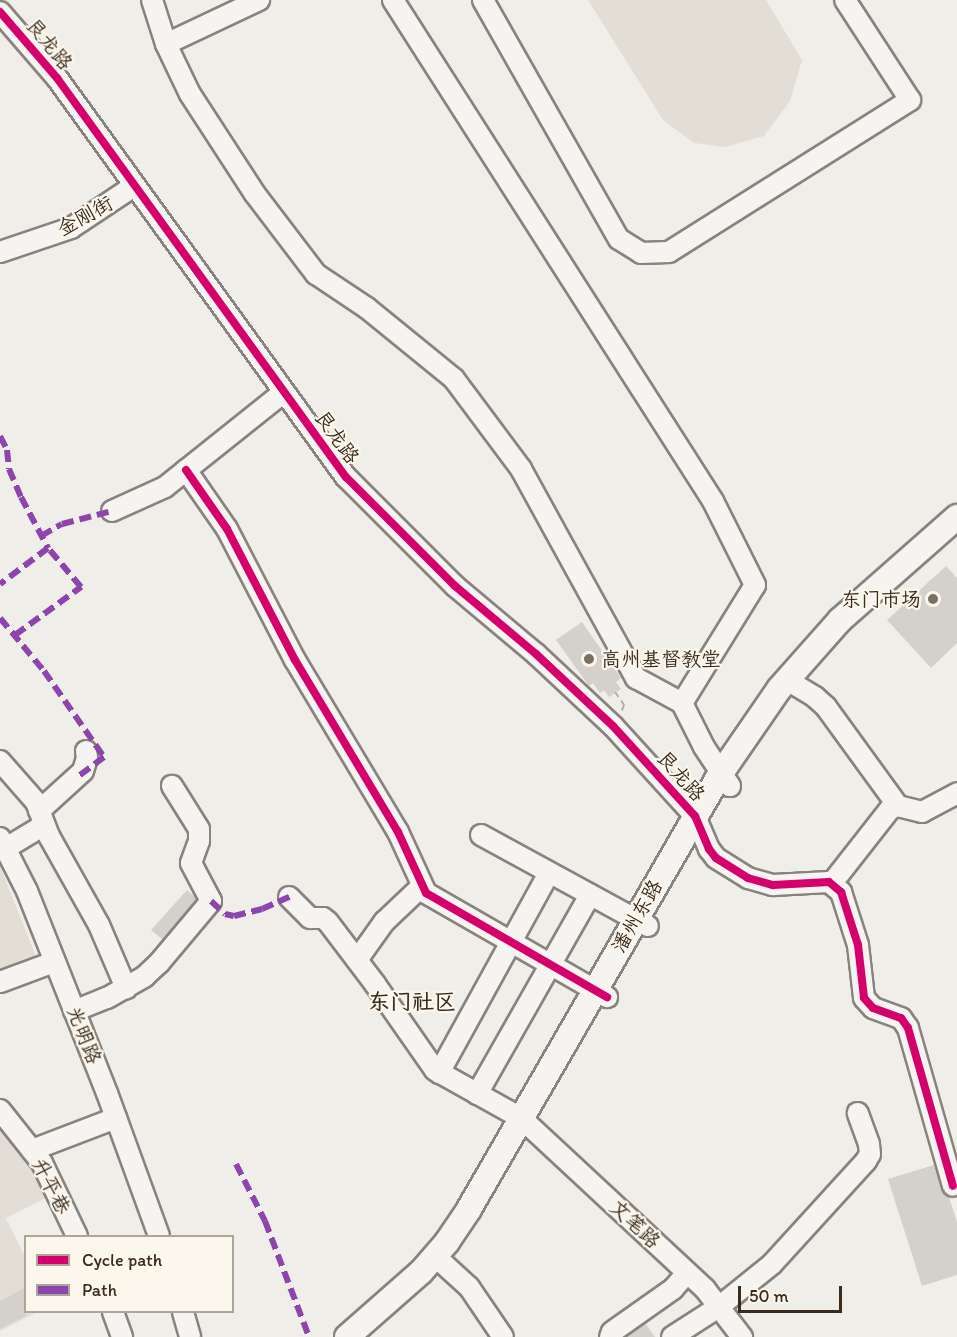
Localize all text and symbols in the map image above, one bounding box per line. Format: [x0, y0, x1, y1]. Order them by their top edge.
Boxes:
street label: 艮龙路 [21, 13, 77, 75]
street label: 金刚街 [53, 191, 117, 241]
street label: 艮龙路 [310, 406, 364, 468]
place label: 东门市场 [841, 587, 921, 611]
marker: 东门市场 [926, 592, 940, 606]
place label: 高州基督教堂 [601, 647, 721, 671]
marker: 高州基督教堂 [582, 652, 596, 666]
street label: 艮龙路 [652, 746, 710, 806]
street label: 潘州东路 [607, 875, 667, 957]
district label: 东门社区 [368, 989, 456, 1015]
street label: 光明路 [62, 1003, 106, 1067]
street label: 升平巷 [27, 1154, 75, 1218]
street label: 文笔路 [605, 1195, 665, 1253]
legend [24, 1235, 234, 1313]
text: Cycle path [82, 1249, 162, 1271]
scale bar [741, 1274, 844, 1312]
text: Path [82, 1279, 117, 1301]
text: 50 m [749, 1285, 789, 1307]

